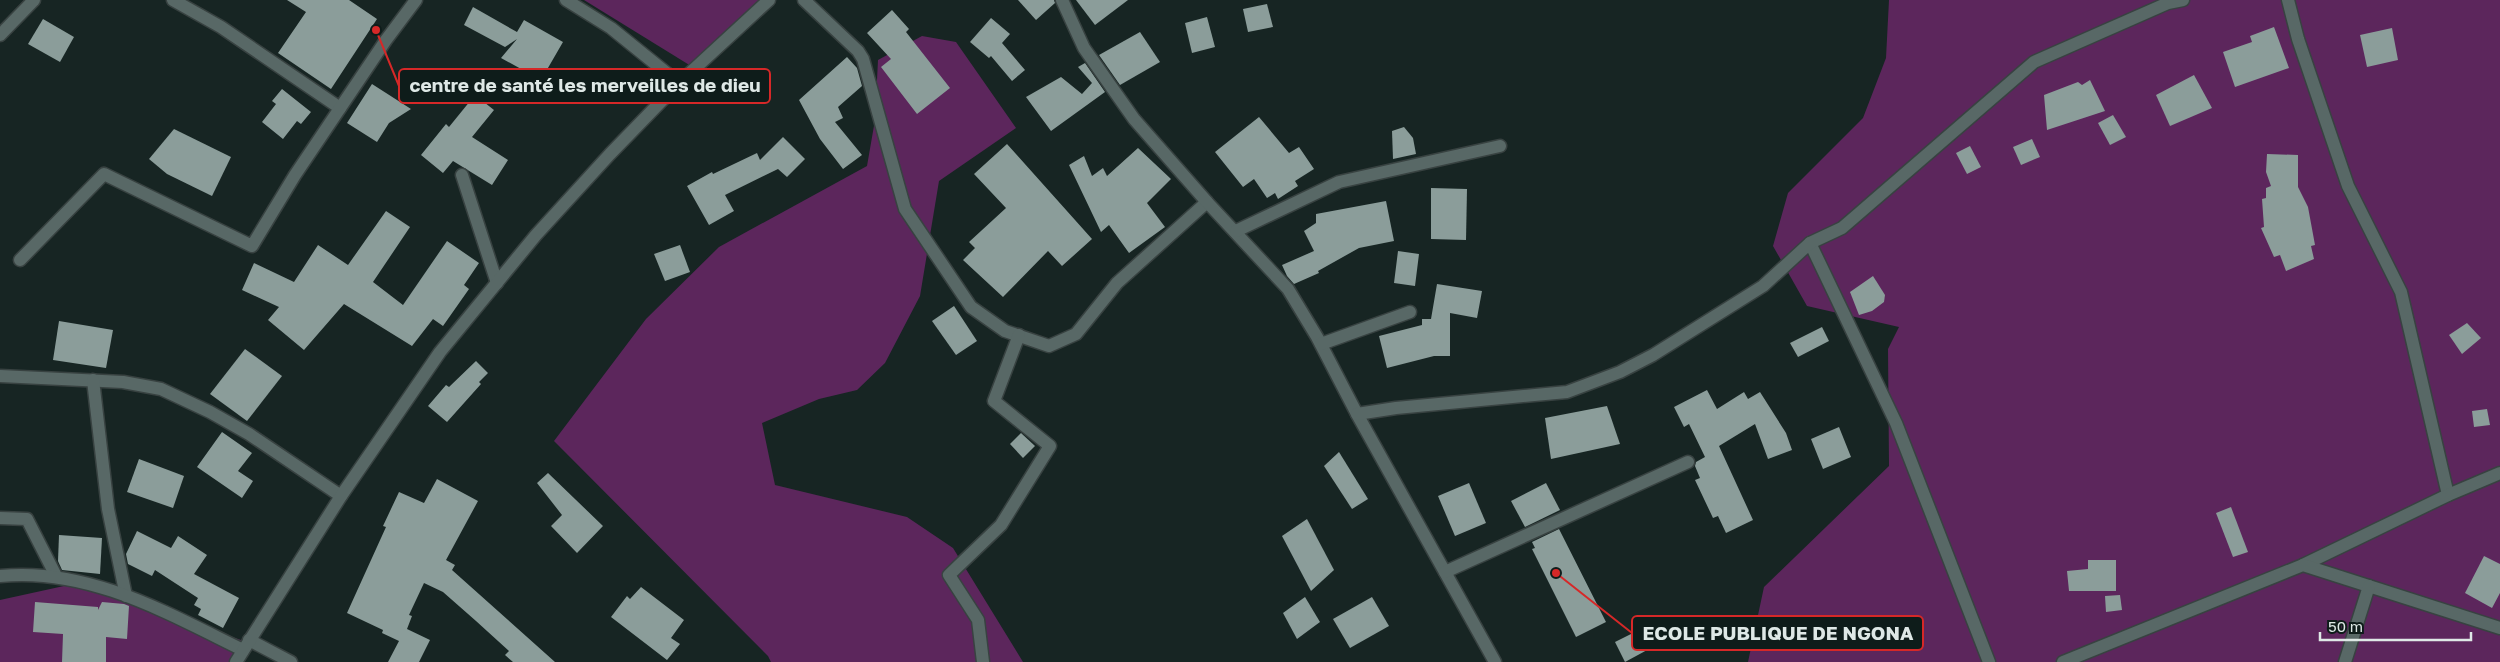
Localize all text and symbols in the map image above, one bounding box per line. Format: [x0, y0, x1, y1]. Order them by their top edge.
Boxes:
callout: centre de santé les merveilles de dieu [399, 69, 770, 103]
text: centre de santé les merveilles de dieu [410, 73, 761, 96]
scale bar [2320, 610, 2471, 642]
callout: ECOLE PUBLIQUE DE NGONA [1632, 616, 1923, 650]
text: 50 m [2328, 617, 2363, 635]
text: ECOLE PUBLIQUE DE NGONA [1643, 621, 1914, 644]

